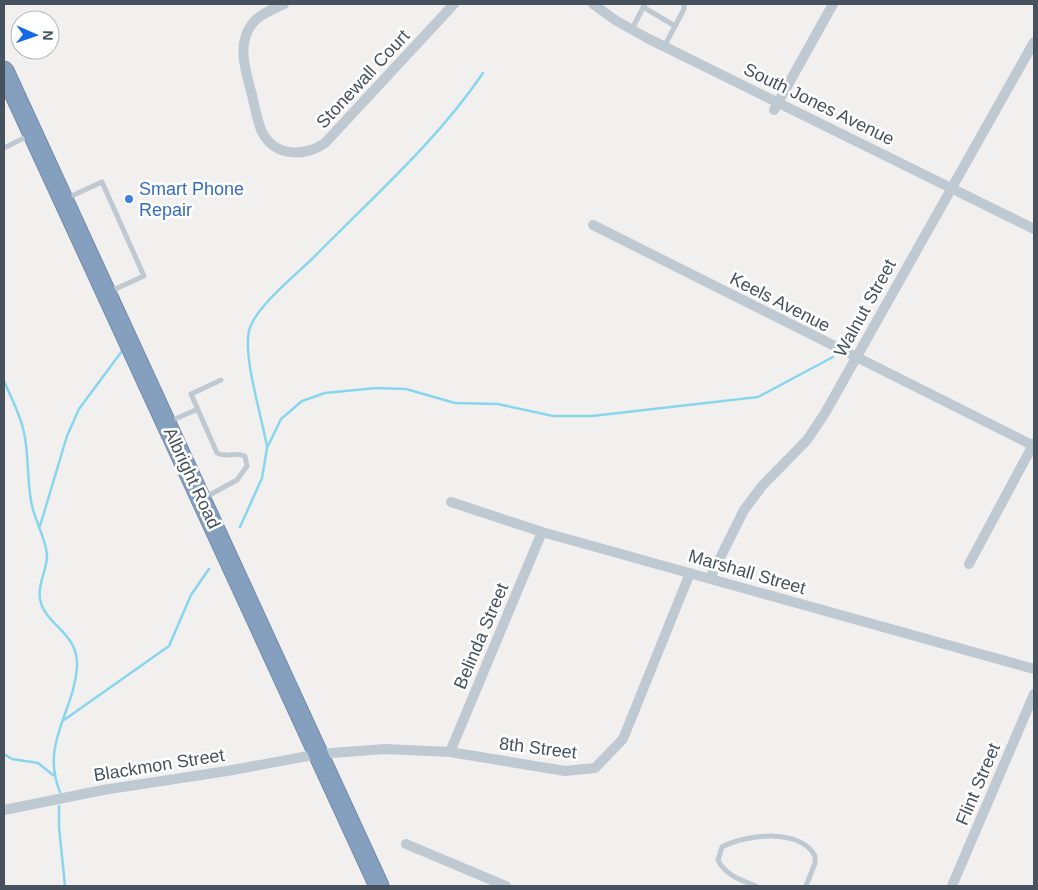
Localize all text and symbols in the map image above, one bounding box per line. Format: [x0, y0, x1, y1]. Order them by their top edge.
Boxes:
north arrow [10, 10, 60, 60]
street label: Stonewall Court [312, 26, 414, 132]
text: N [40, 30, 56, 41]
street label: South Jones Avenue [741, 59, 897, 149]
place label: Smart Phone Repair [139, 179, 244, 220]
marker: Smart Phone Repair [123, 193, 135, 205]
street label: Walnut Street [830, 256, 900, 360]
street label: Keels Avenue [727, 268, 833, 336]
street label: Albright Road [160, 424, 224, 532]
street label: Marshall Street [686, 546, 808, 598]
street label: Belinda Street [450, 580, 512, 692]
street label: 8th Street [498, 733, 578, 763]
street label: Flint Street [952, 740, 1004, 828]
street label: Blackmon Street [92, 745, 226, 785]

